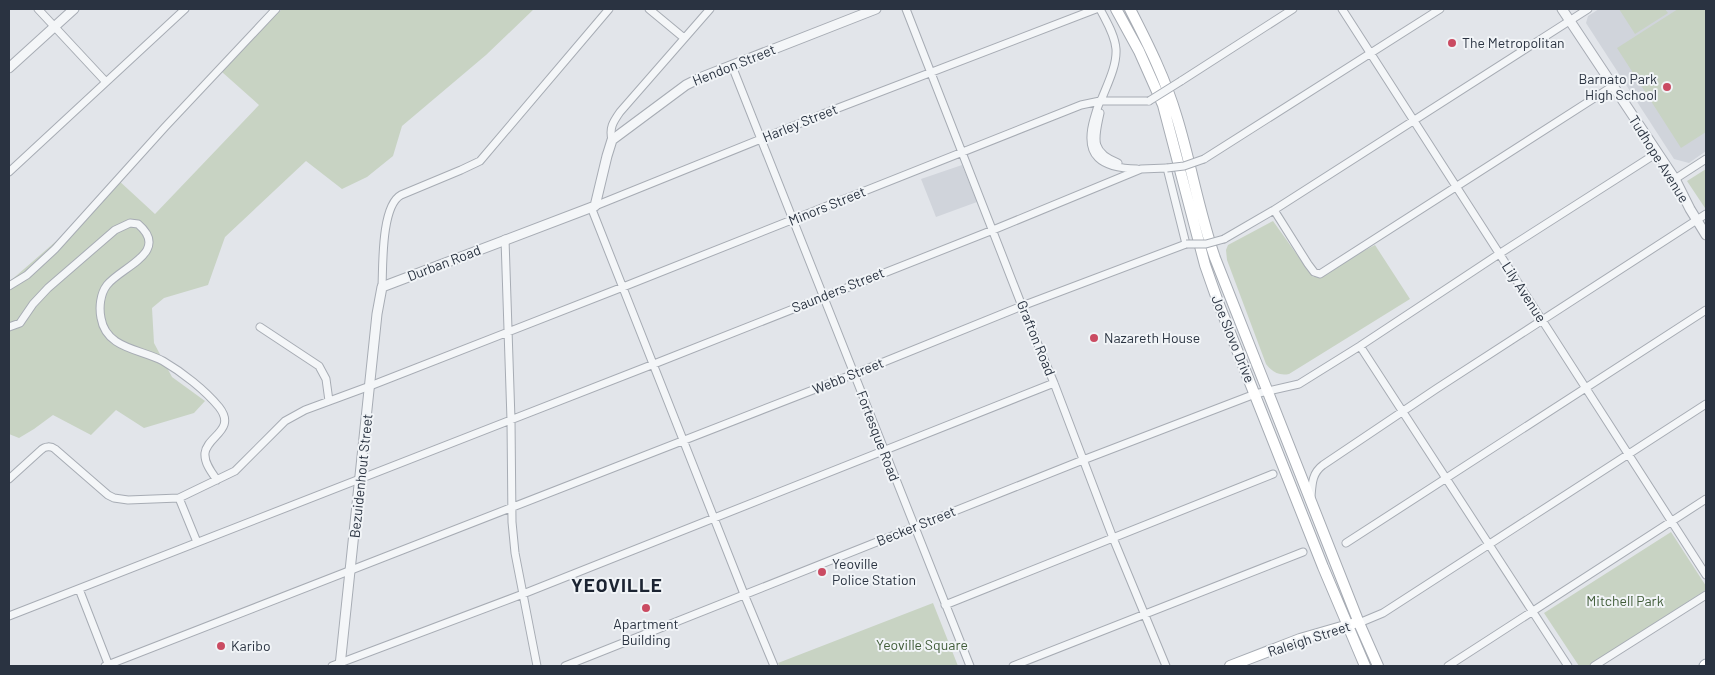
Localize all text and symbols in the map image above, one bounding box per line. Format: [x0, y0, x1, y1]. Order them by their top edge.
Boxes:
place label: The Metropolitan [1462, 34, 1565, 51]
marker: The Metropolitan [1446, 37, 1458, 49]
street label: Hendon Street [690, 40, 778, 89]
place label: Barnato Park High School [1579, 70, 1657, 103]
marker: Barnato Park High School [1661, 81, 1673, 93]
street label: Harley Street [760, 100, 840, 145]
street label: Tudhope Avenue [1626, 112, 1693, 206]
street label: Minors Street [786, 182, 868, 229]
street label: Durban Road [405, 241, 483, 284]
street label: Lily Avenue [1499, 258, 1550, 325]
street label: Saunders Street [789, 263, 887, 316]
street label: Joe Slovo Drive [1208, 293, 1259, 385]
street label: Grafton Road [1014, 298, 1059, 378]
place label: Nazareth House [1104, 329, 1200, 346]
marker: Nazareth House [1088, 332, 1100, 344]
street label: Webb Street [810, 354, 886, 398]
street label: Fortesque Road [853, 388, 904, 484]
street label: Bezuidenhout Street [346, 413, 375, 539]
street label: Becker Street [874, 502, 958, 549]
place label: Yeoville Police Station [832, 555, 916, 588]
marker: Yeoville Police Station [816, 566, 828, 578]
district label: YEOVILLE [571, 573, 663, 596]
park label: Mitchell Park [1586, 592, 1664, 609]
marker: Apartment Building [640, 602, 652, 614]
place label: Apartment Building [613, 615, 679, 648]
street label: Raleigh Street [1265, 617, 1352, 660]
park label: Yeoville Square [876, 636, 968, 653]
place label: Karibo [231, 637, 271, 654]
marker: Karibo [215, 640, 227, 652]

